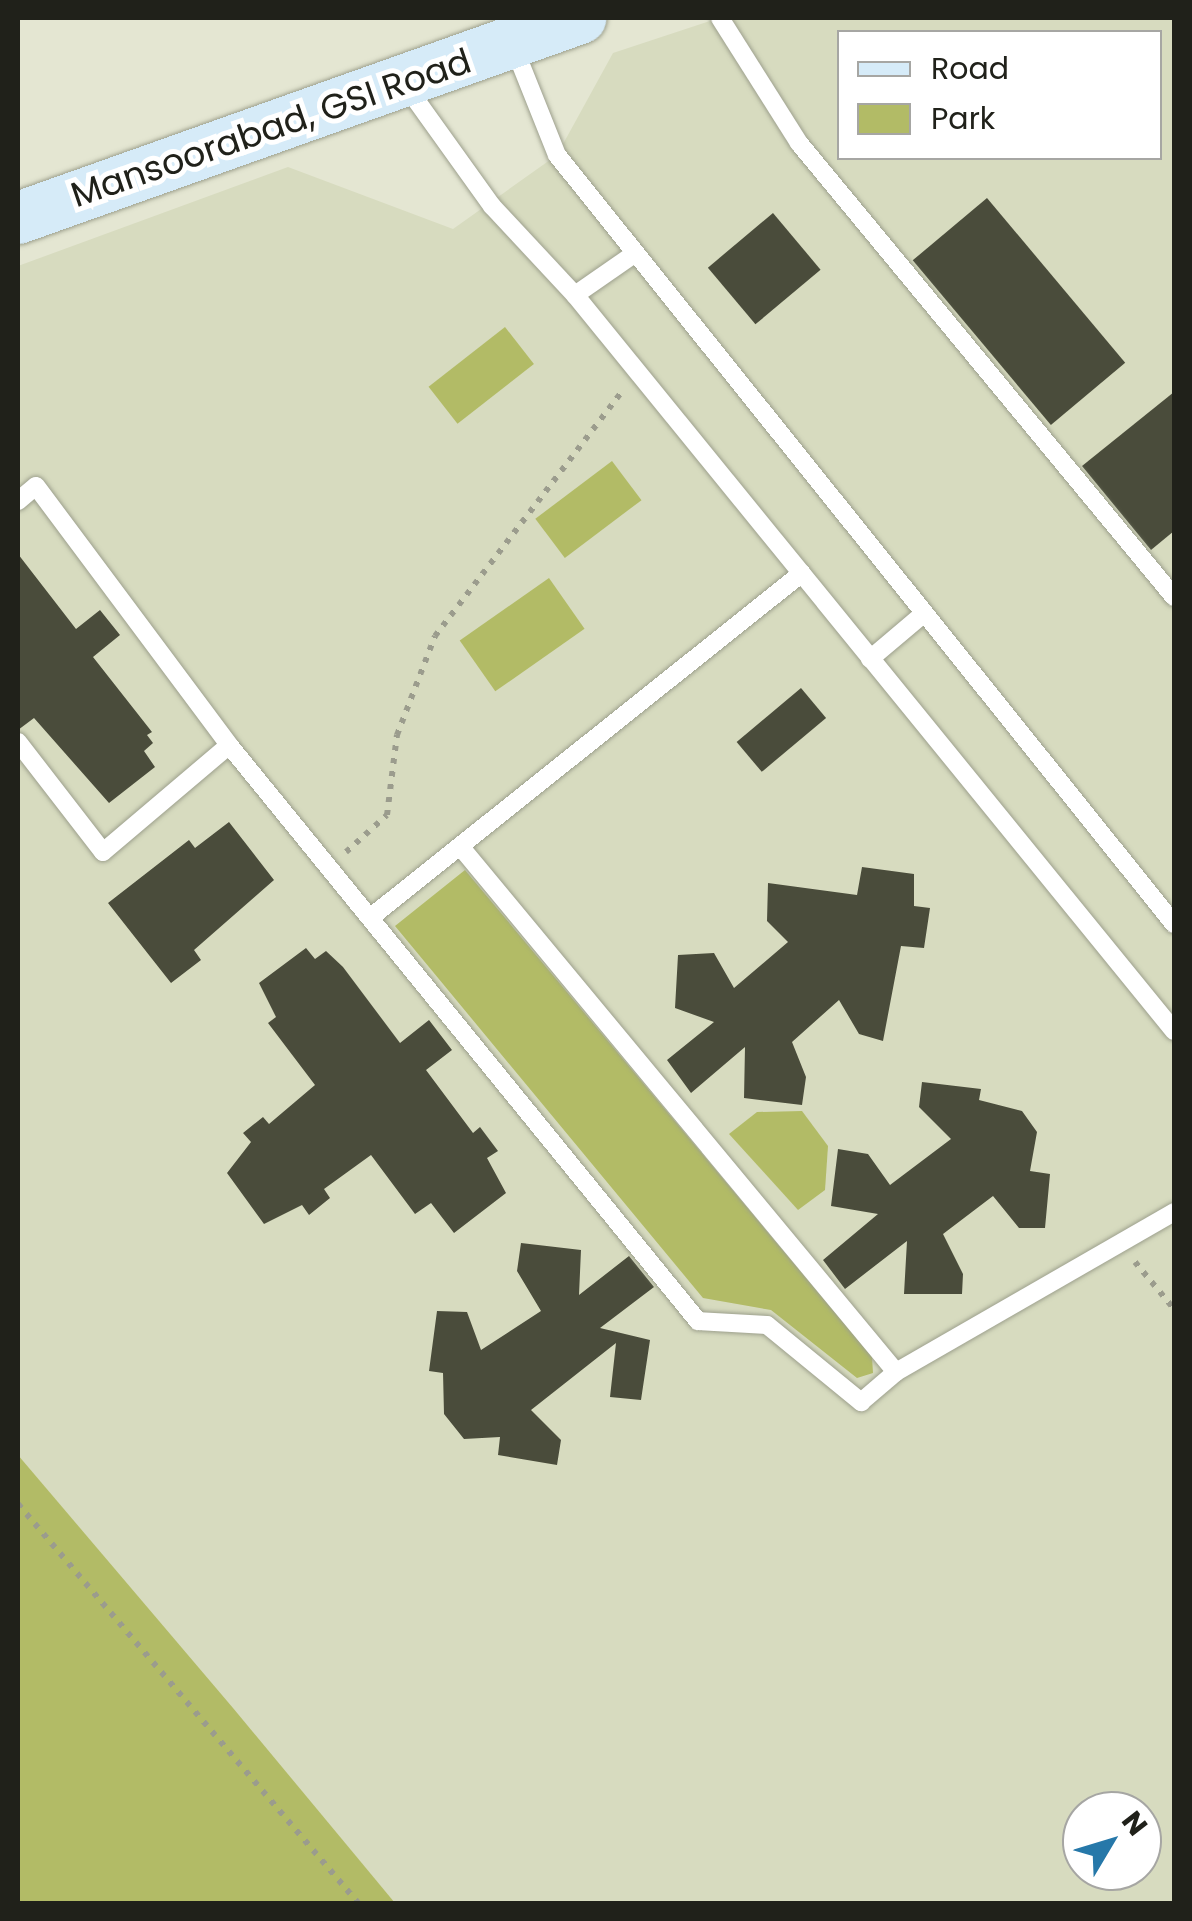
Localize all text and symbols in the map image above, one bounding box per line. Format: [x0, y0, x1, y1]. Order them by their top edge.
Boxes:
legend [837, 30, 1162, 160]
street label: Mansoorabad, GSI Road [66, 40, 476, 216]
text: Road [931, 47, 1009, 90]
text: Park [931, 97, 995, 140]
north arrow [1062, 1791, 1162, 1891]
text: N [1113, 1803, 1156, 1844]

